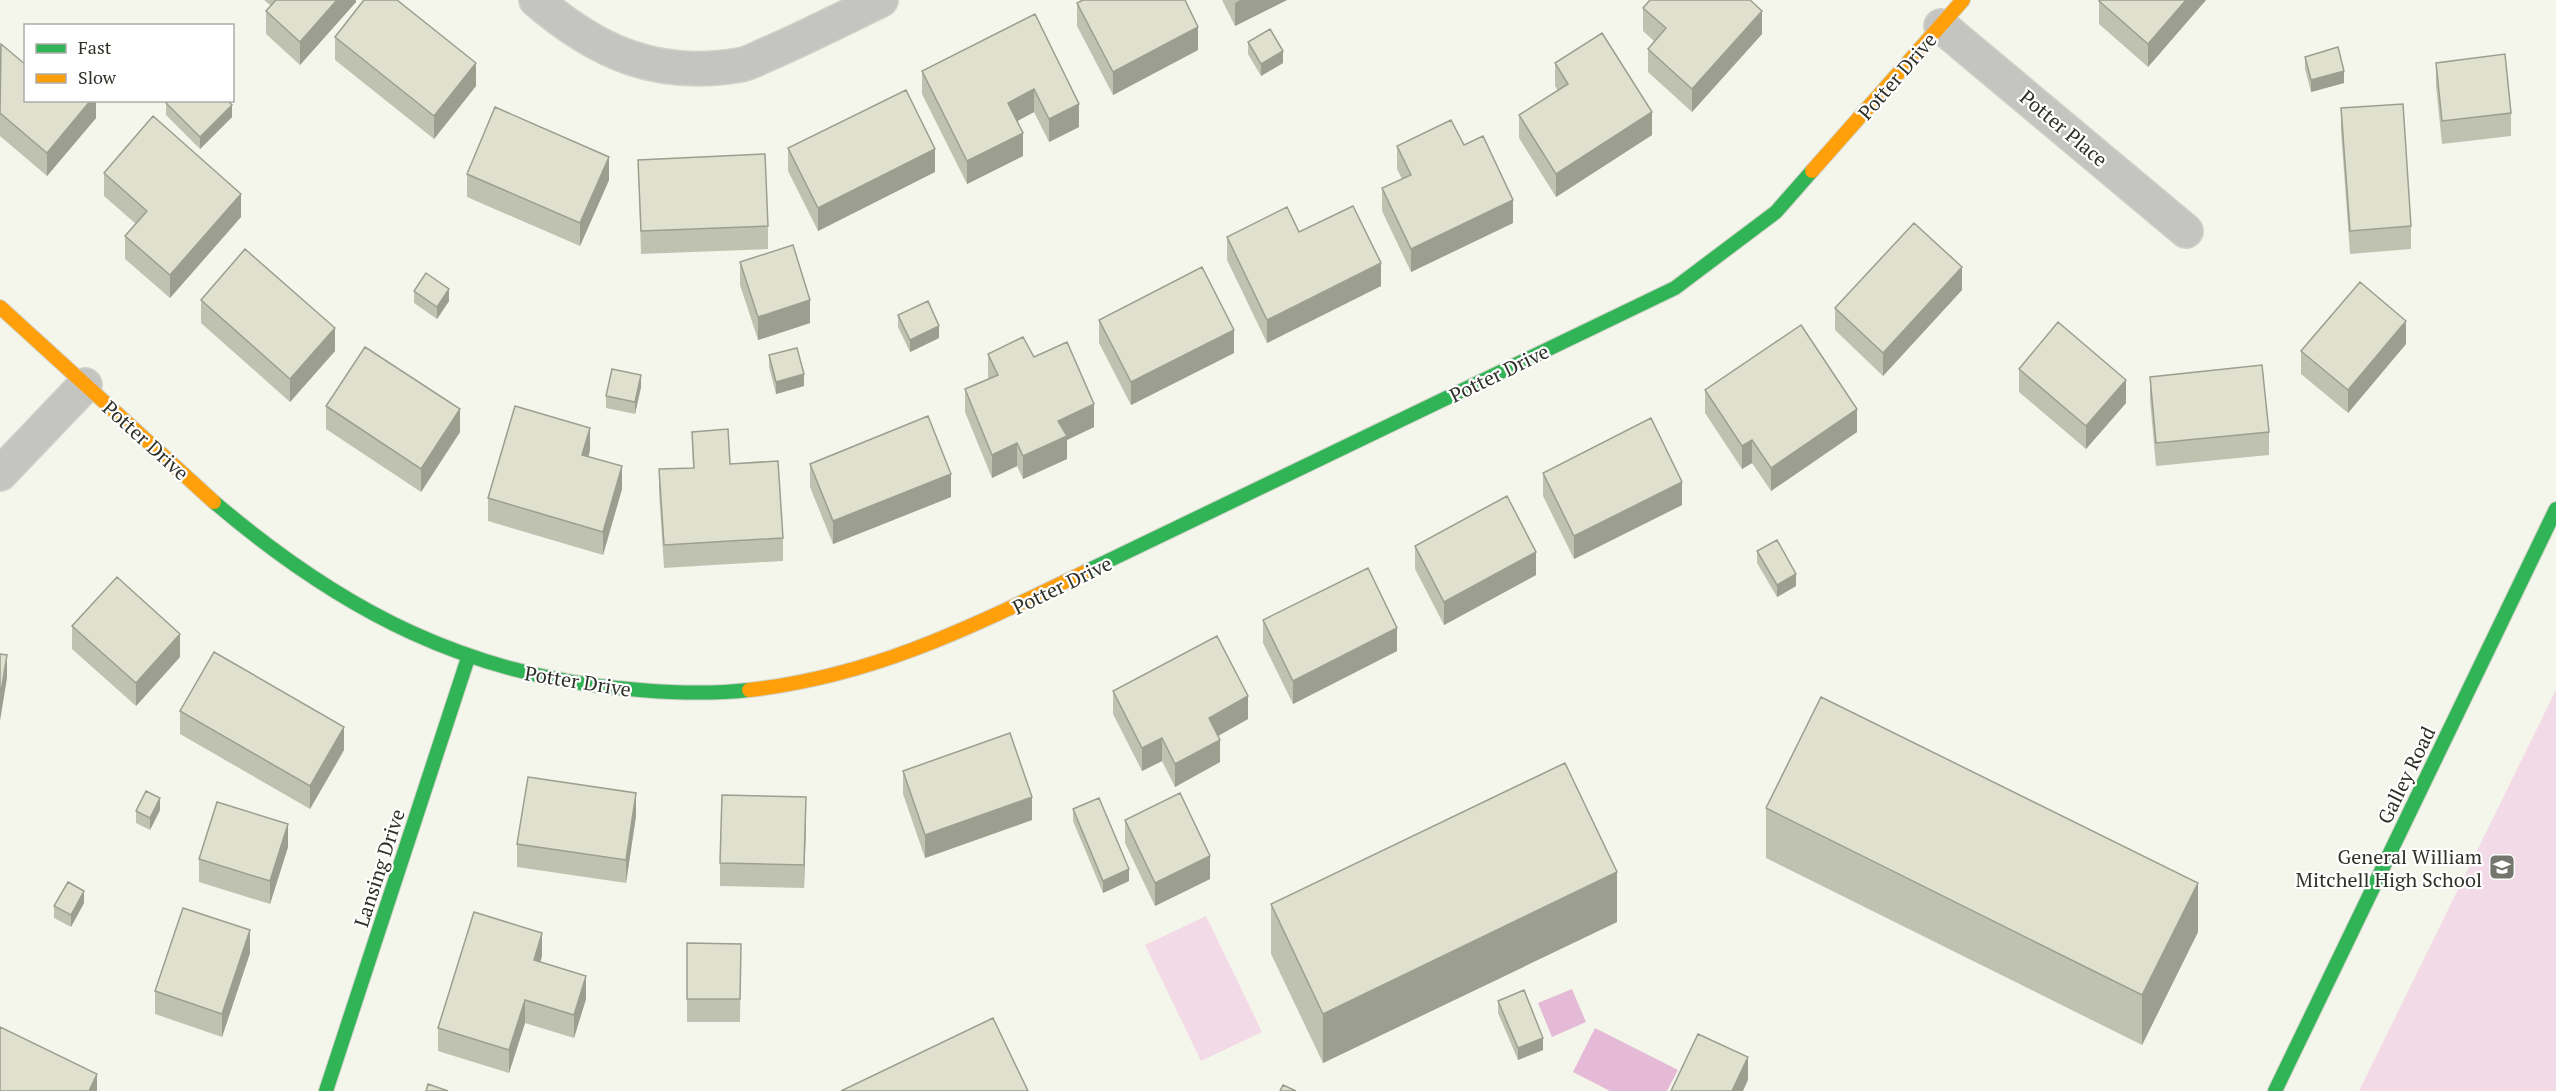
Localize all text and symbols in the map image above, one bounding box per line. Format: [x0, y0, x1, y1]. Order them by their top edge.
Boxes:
legend [24, 24, 234, 102]
street label: Potter Drive [1852, 27, 1942, 125]
text: Fast [78, 35, 112, 59]
text: Slow [78, 65, 117, 89]
street label: Potter Place [2014, 83, 2114, 173]
street label: Potter Drive [1445, 337, 1553, 409]
street label: Potter Drive [97, 394, 195, 486]
street label: Potter Drive [1008, 549, 1116, 621]
street label: Potter Drive [523, 659, 633, 703]
street label: Galley Road [2371, 722, 2441, 828]
street label: Lansing Drive [347, 806, 411, 930]
place label: General William Mitchell High School [2296, 843, 2482, 893]
school or university icon: General William Mitchell High School [2487, 852, 2517, 882]

